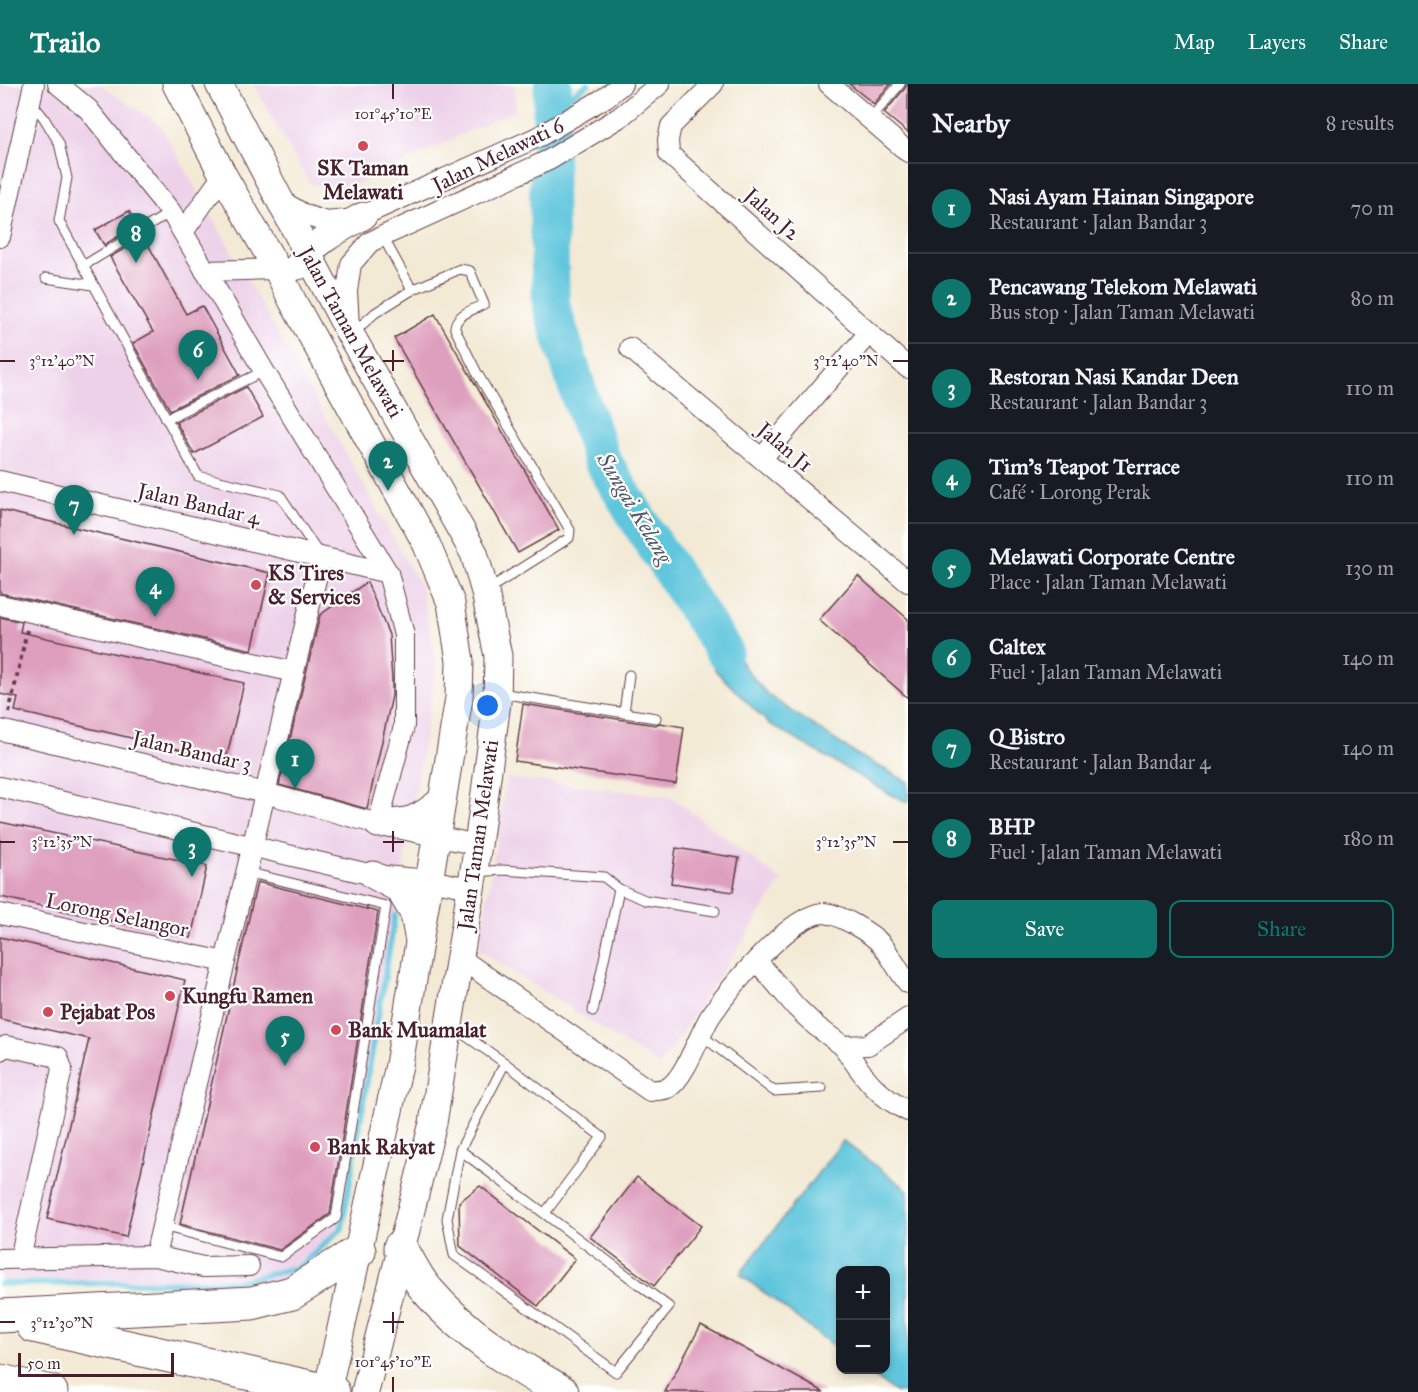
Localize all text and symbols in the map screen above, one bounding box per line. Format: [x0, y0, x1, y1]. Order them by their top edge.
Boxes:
text: Trailo [30, 25, 100, 60]
text: Map [1174, 29, 1215, 55]
text: Layers [1248, 29, 1306, 55]
text: Share [1339, 29, 1388, 55]
text: 101°45'10"E [354, 105, 432, 123]
text: Nearby [932, 107, 1010, 139]
street label: Jalan Melawati 6 [426, 111, 569, 199]
text: 8 results [1326, 111, 1394, 135]
marker: SK Taman Melawati [356, 139, 370, 153]
place label: SK Taman Melawati [317, 155, 409, 205]
street label: Jalan J2 [737, 181, 806, 246]
text: Nasi Ayam Hainan Singapore [989, 183, 1254, 210]
text: 1 [948, 196, 955, 220]
text: 70 m [1351, 196, 1394, 220]
text: Restaurant · Jalan Bandar 3 [989, 210, 1207, 234]
pin: 8 [116, 214, 156, 263]
street label: Jalan Taman Melawati [292, 240, 409, 422]
text: Pencawang Telekom Melawati [989, 273, 1257, 300]
text: 2 [947, 286, 956, 310]
text: 80 m [1351, 286, 1394, 310]
text: Bus stop · Jalan Taman Melawati [989, 300, 1255, 324]
pin: 6 [178, 330, 218, 380]
text: 3°12'40"N [29, 352, 95, 370]
text: 3°12'40"N [813, 352, 879, 370]
text: Restoran Nasi Kandar Deen [989, 363, 1239, 390]
text: 3 [948, 376, 956, 400]
text: 110 m [1346, 376, 1394, 400]
text: Restaurant · Jalan Bandar 3 [989, 390, 1207, 414]
street label: Jalan J1 [751, 415, 818, 478]
pin: 2 [368, 442, 408, 491]
water label: Sungai Kelang [591, 447, 680, 570]
text: Tim's Teapot Terrace [989, 453, 1180, 480]
text: 4 [946, 466, 957, 490]
text: 110 m [1346, 466, 1394, 490]
street label: Jalan Bandar 4 [133, 477, 264, 531]
text: Café · Lorong Perak [989, 480, 1151, 504]
pin: 7 [54, 486, 94, 535]
text: Melawati Corporate Centre [989, 543, 1235, 570]
text: 5 [947, 556, 956, 580]
text: 130 m [1345, 556, 1394, 580]
place label: KS Tires & Services [268, 560, 361, 610]
pin: 4 [136, 568, 174, 617]
text: Place · Jalan Taman Melawati [989, 570, 1227, 594]
marker: KS Tires & Services [249, 578, 263, 592]
text: Caltex [989, 633, 1046, 660]
text: 6 [946, 646, 957, 670]
text: 140 m [1342, 646, 1394, 670]
text: Fuel · Jalan Taman Melawati [989, 660, 1222, 684]
your location [473, 691, 502, 720]
text: Q Bistro [989, 723, 1065, 750]
street label: Jalan Bandar 3 [128, 724, 254, 777]
text: 7 [946, 736, 957, 760]
text: 140 m [1342, 736, 1394, 760]
street label: Jalan Taman Melawati [451, 738, 504, 934]
pin: 1 [276, 740, 314, 789]
text: Restaurant · Jalan Bandar 4 [989, 750, 1210, 774]
text: BHP [989, 813, 1035, 840]
text: 8 [946, 826, 957, 850]
text: 180 m [1343, 826, 1394, 850]
pin: 3 [172, 828, 212, 877]
text: 3°12'35"N [31, 833, 93, 851]
text: 3°12'35"N [815, 833, 877, 851]
text: Fuel · Jalan Taman Melawati [989, 840, 1222, 864]
street label: Lorong Selangor [43, 887, 191, 943]
button: Save [932, 900, 1157, 958]
button: Share [1169, 900, 1394, 958]
place label: Kungfu Ramen [182, 983, 314, 1009]
marker: Kungfu Ramen [163, 989, 177, 1003]
place label: Pejabat Pos [60, 999, 156, 1025]
marker: Pejabat Pos [41, 1005, 55, 1019]
pin: 5 [266, 1016, 304, 1066]
place label: Bank Muamalat [348, 1017, 487, 1043]
marker: Bank Muamalat [329, 1023, 343, 1037]
place label: Bank Rakyat [327, 1134, 435, 1160]
marker: Bank Rakyat [308, 1140, 322, 1154]
map controls [836, 1266, 890, 1374]
button: + [836, 1266, 890, 1320]
text: 3°12'30"N [31, 1314, 94, 1332]
button: − [836, 1320, 890, 1374]
scale bar [18, 1350, 174, 1378]
text: 101°45'10"E [354, 1353, 432, 1371]
text: 50 m [27, 1354, 61, 1373]

